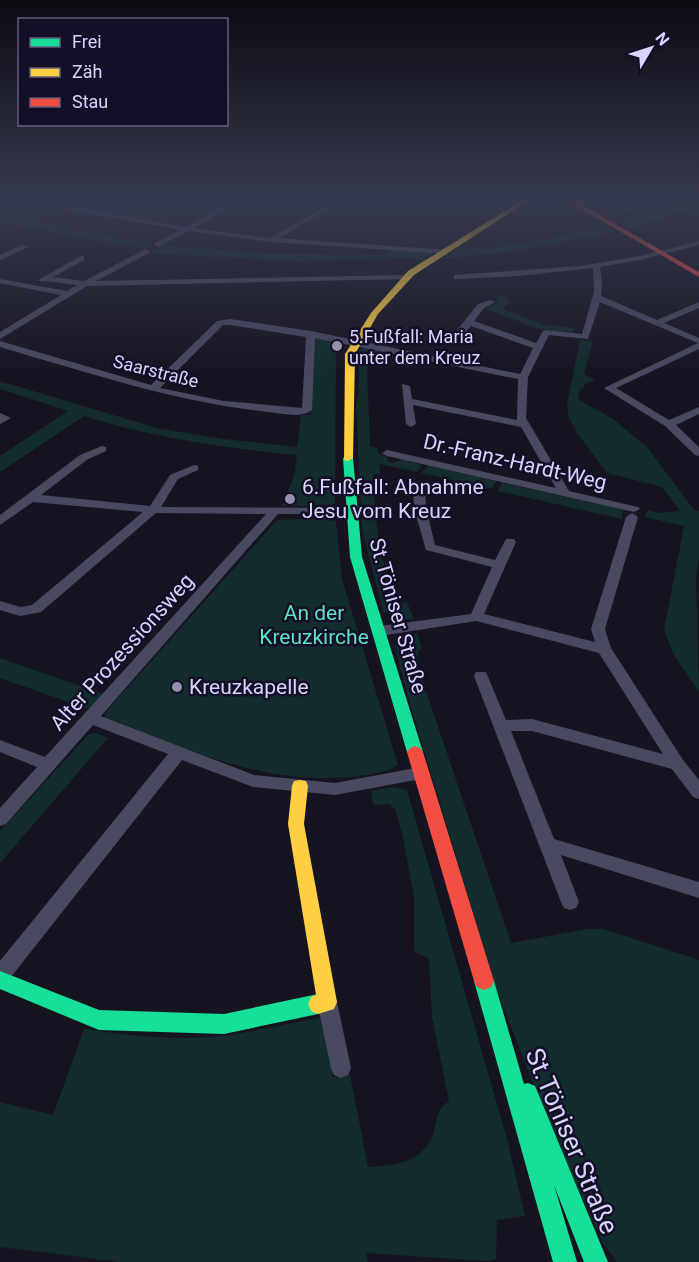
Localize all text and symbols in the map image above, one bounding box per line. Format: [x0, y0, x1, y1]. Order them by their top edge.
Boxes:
legend [18, 18, 228, 126]
north arrow [621, 18, 681, 78]
text: N [651, 29, 673, 49]
text: Frei [72, 31, 102, 52]
text: Zäh [72, 61, 103, 82]
text: Stau [72, 91, 108, 112]
place label: 5.Fußfall: Maria unter dem Kreuz [349, 326, 481, 368]
marker: 5.Fußfall: Maria unter dem Kreuz [330, 339, 344, 353]
street label: Saarstraße [111, 350, 201, 392]
street label: Dr.-Franz-Hardt-Weg [421, 429, 609, 495]
place label: 6.Fußfall: Abnahme Jesu vom Kreuz [302, 475, 484, 523]
marker: 6.Fußfall: Abnahme Jesu vom Kreuz [283, 492, 297, 506]
street label: St.Töniser Straße [364, 536, 432, 696]
street label: Alter Prozessionsweg [45, 569, 199, 735]
park label: An der Kreuzkirche [259, 601, 369, 649]
place label: Kreuzkapelle [189, 675, 309, 699]
marker: Kreuzkapelle [170, 680, 184, 694]
street label: St.Töniser Straße [519, 1044, 625, 1238]

